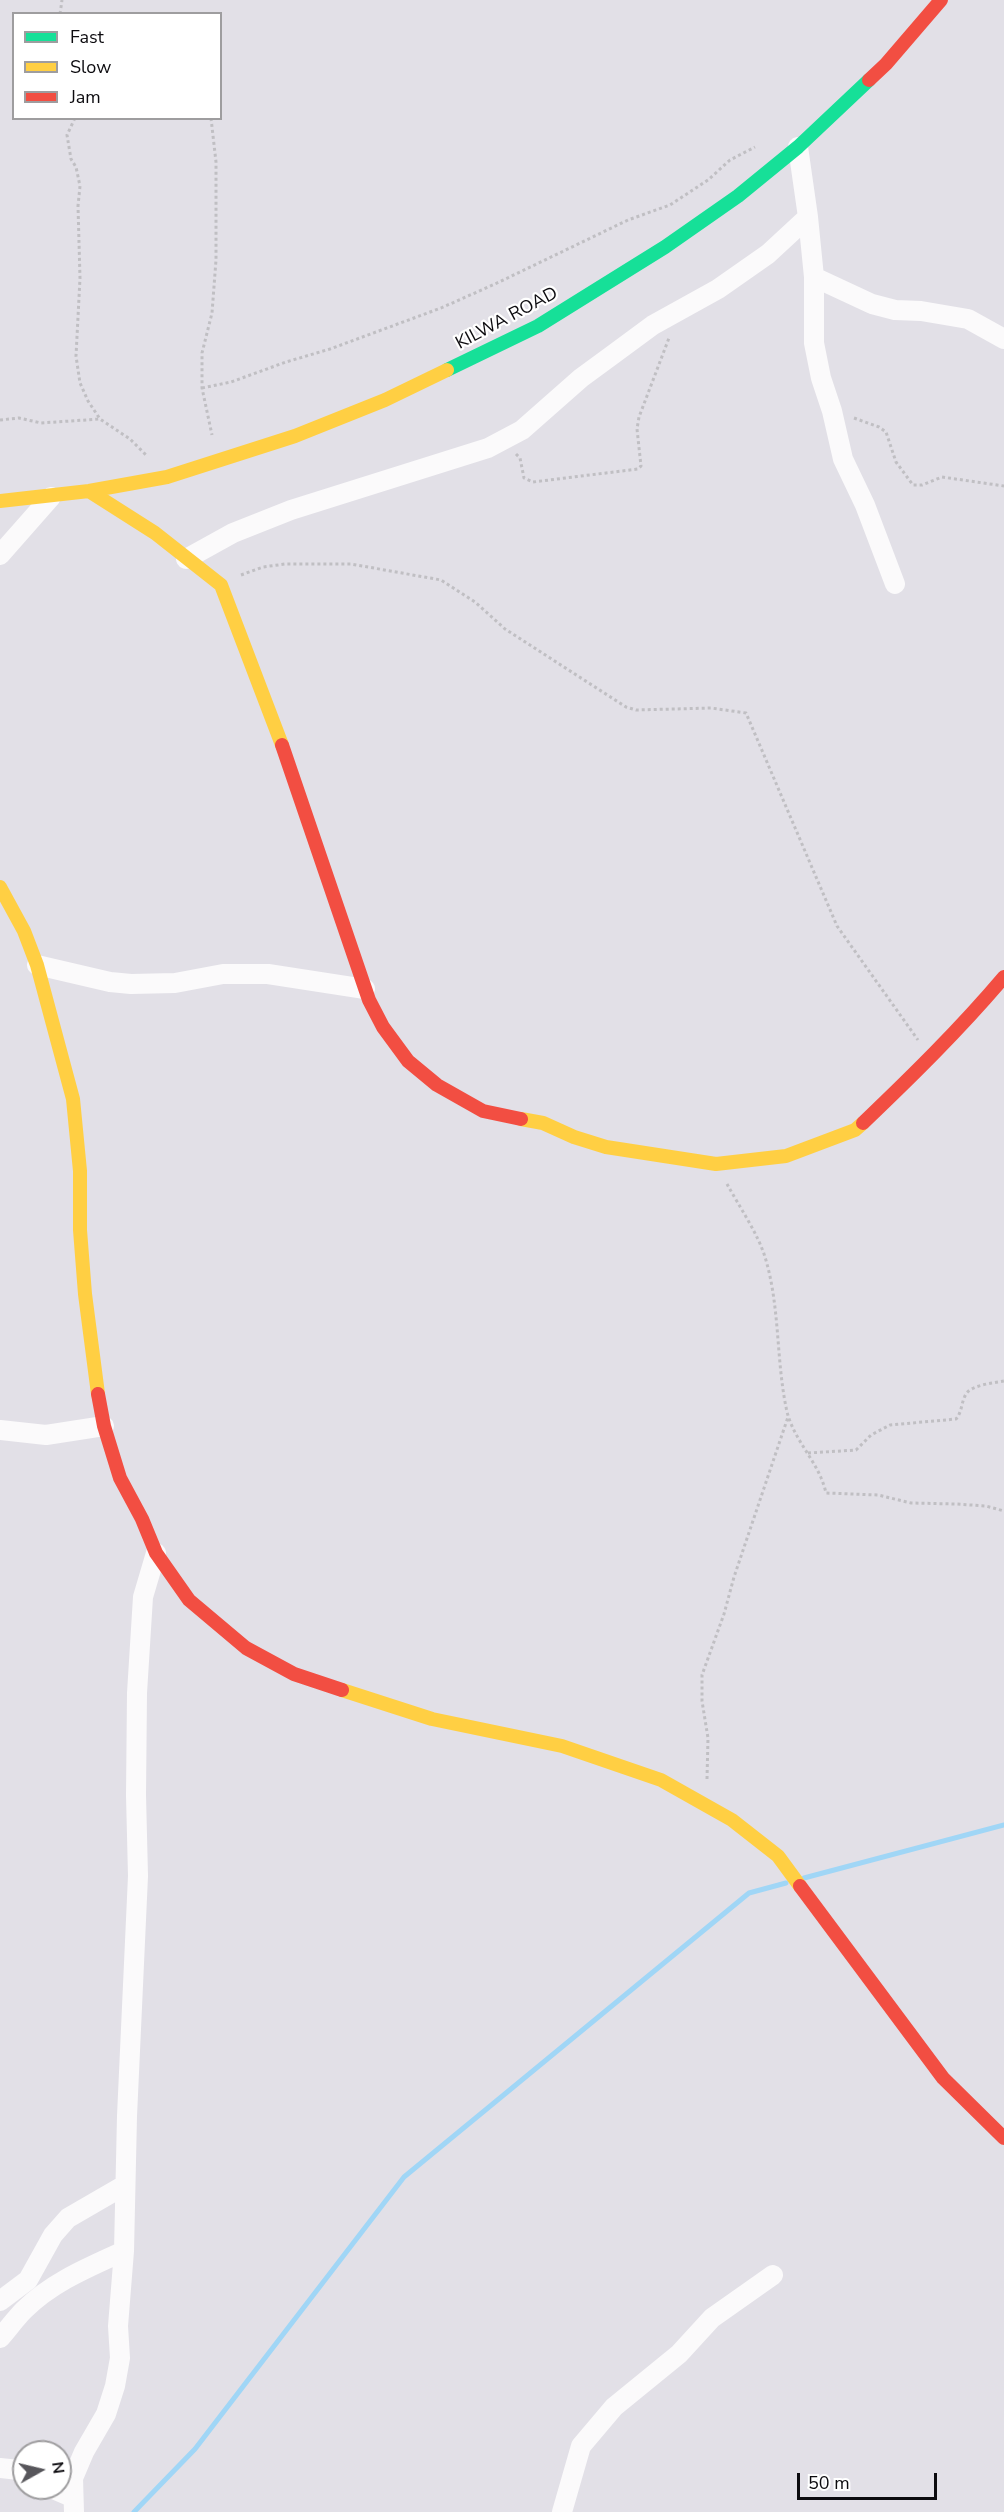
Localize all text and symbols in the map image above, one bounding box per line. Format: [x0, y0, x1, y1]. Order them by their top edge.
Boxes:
legend [12, 12, 222, 120]
text: Fast [70, 25, 104, 49]
text: Slow [70, 55, 111, 79]
text: Jam [70, 85, 101, 109]
street label: KILWA ROAD [452, 283, 562, 355]
north arrow [12, 2440, 72, 2500]
text: N [46, 2460, 70, 2475]
scale bar [800, 2461, 940, 2499]
text: 50 m [808, 2471, 850, 2495]

